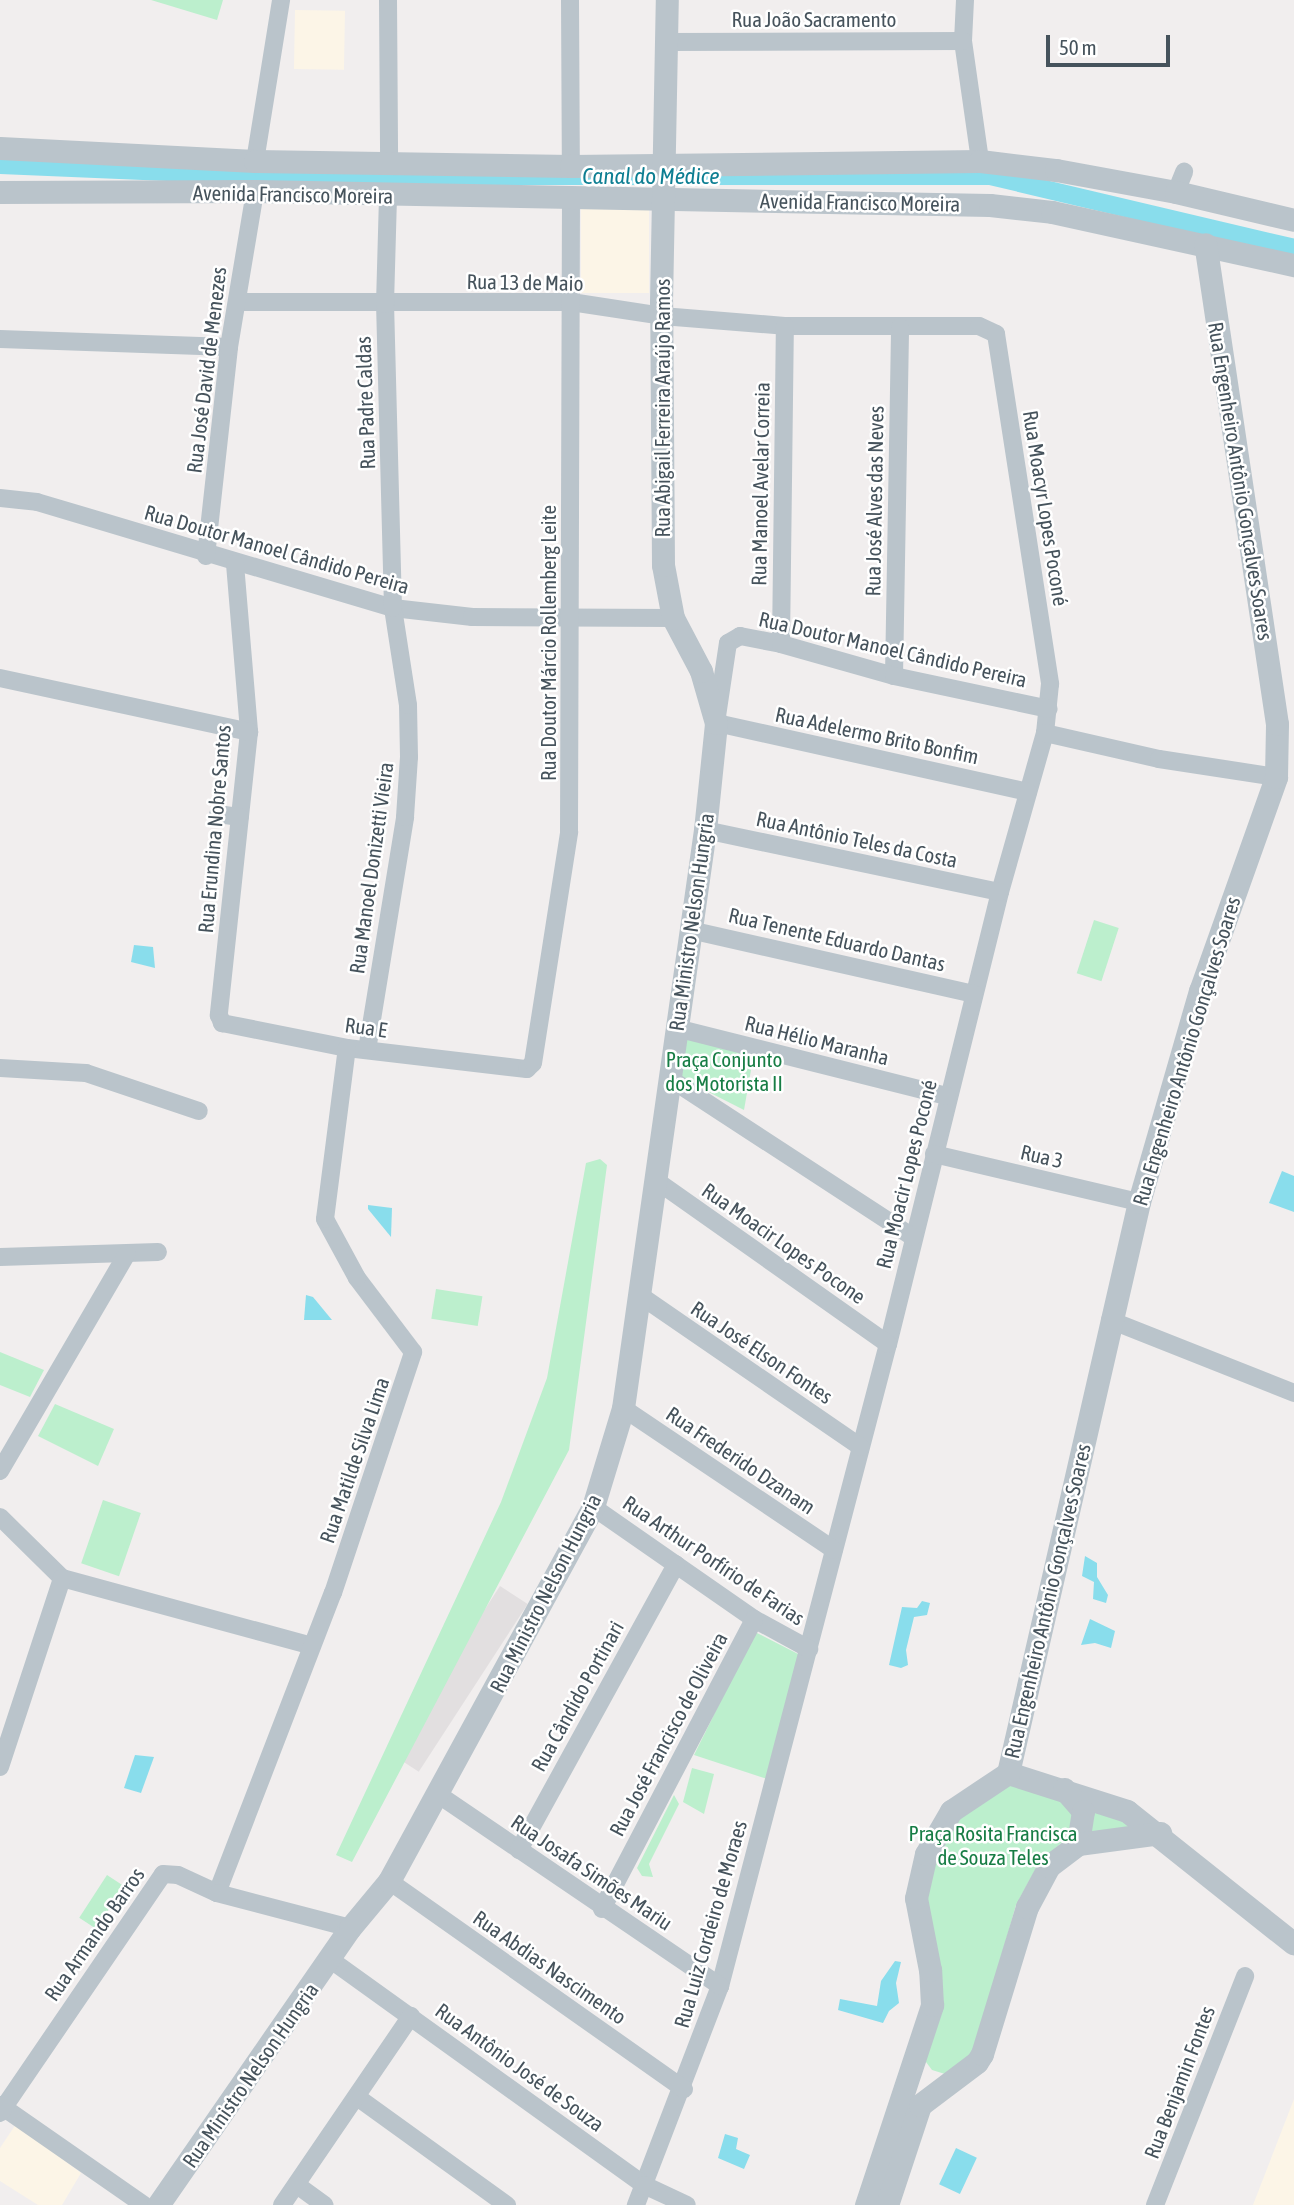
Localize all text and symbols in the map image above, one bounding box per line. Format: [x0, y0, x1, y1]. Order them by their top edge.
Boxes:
street label: Rua João Sacramento [732, 6, 896, 32]
scale bar [1049, 21, 1173, 65]
text: 50 m [1059, 35, 1097, 59]
water label: Canal do Médice [582, 162, 720, 190]
street label: Avenida Francisco Moreira [193, 180, 393, 208]
street label: Avenida Francisco Moreira [760, 188, 960, 216]
street label: Rua José David de Menezes [181, 265, 231, 475]
street label: Rua 13 de Maio [466, 268, 584, 296]
street label: Rua Abigail Ferreira Araújo Ramos [649, 279, 675, 537]
street label: Rua Engenheiro Antônio Gonçalves Soares [1203, 320, 1279, 642]
street label: Rua Padre Caldas [350, 336, 380, 470]
street label: Rua Manoel Avelar Correia [746, 382, 774, 586]
street label: Rua José Alves das Neves [860, 405, 888, 597]
street label: Rua Moacyr Lopes Poconé [1018, 408, 1074, 608]
street label: Rua Doutor Manoel Cândido Pereira [142, 499, 412, 599]
street label: Rua Doutor Márcio Rollemberg Leite [535, 505, 561, 781]
street label: Rua Doutor Manoel Cândido Pereira [757, 606, 1029, 692]
street label: Rua Adelermo Brito Bonfim [773, 701, 981, 769]
street label: Rua Erundina Nobre Santos [192, 724, 236, 934]
street label: Rua Manoel Donizetti Vieira [344, 761, 398, 975]
street label: Rua Antônio Teles da Costa [754, 805, 960, 873]
street label: Rua Ministro Nelson Hungria [663, 811, 719, 1033]
street label: Rua Engenheiro Antônio Gonçalves Soares [1127, 893, 1245, 1209]
street label: Rua Tenente Eduardo Dantas [726, 902, 948, 976]
street label: Rua Hélio Maranha [742, 1010, 892, 1070]
street label: Rua E [343, 1012, 389, 1042]
park label: Praça Conjunto dos Motorista II [665, 1046, 783, 1096]
street label: Rua Moacir Lopes Poconé [870, 1077, 942, 1271]
street label: Rua 3 [1018, 1139, 1066, 1173]
street label: Rua Moacir Lopes Pocone [697, 1177, 871, 1309]
street label: Rua José Elson Fontes [686, 1295, 838, 1409]
street label: Rua Matilde Silva Lima [314, 1374, 394, 1546]
street label: Rua Frederido Dzanam [662, 1401, 820, 1519]
street label: Rua Engenheiro Antônio Gonçalves Soares [998, 1441, 1096, 1761]
street label: Rua Ministro Nelson Hungria [484, 1489, 606, 1697]
street label: Rua Arthur Porfírio de Farias [618, 1490, 810, 1630]
street label: Rua Cândido Portinari [525, 1616, 629, 1776]
street label: Rua José Francisco de Oliveira [604, 1628, 732, 1840]
street label: Rua Josafa Simões Mariu [507, 1809, 677, 1935]
street label: Rua Luiz Cordeiro de Moraes [668, 1817, 752, 2031]
park label: Praça Rosita Francisca de Souza Teles [909, 1820, 1077, 1870]
street label: Rua Armando Barros [39, 1862, 149, 2006]
street label: Rua Abdias Nascimento [469, 1905, 631, 2029]
street label: Rua Ministro Nelson Hungria [177, 1978, 323, 2172]
street label: Rua Antônio José de Souza [431, 1997, 609, 2137]
street label: Rua Benjamin Fontes [1138, 2002, 1220, 2162]

